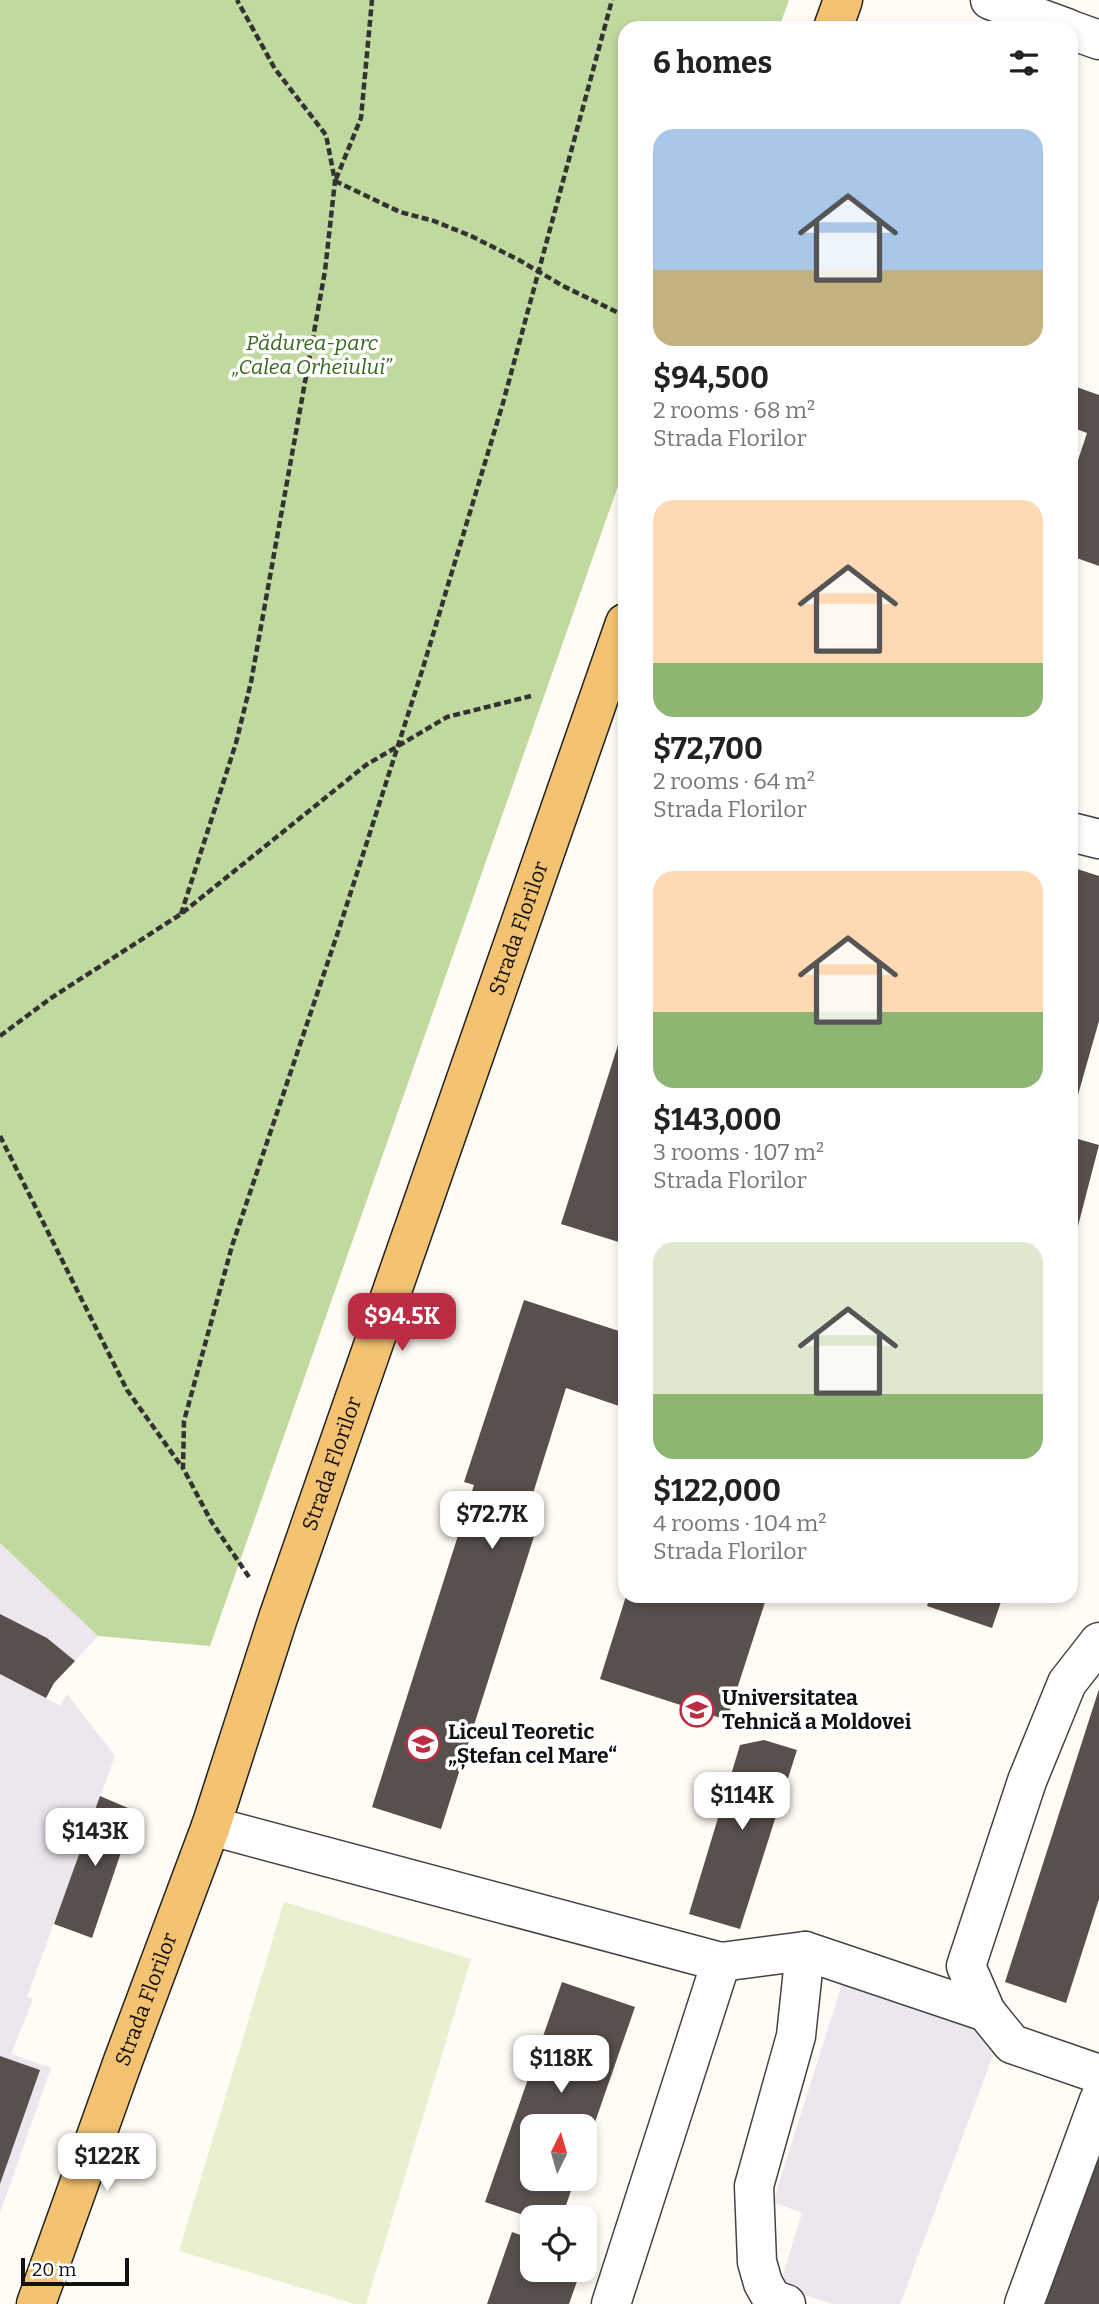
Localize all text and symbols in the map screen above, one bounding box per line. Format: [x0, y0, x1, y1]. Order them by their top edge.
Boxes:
icon: filters [1005, 44, 1043, 82]
text: 6 homes [653, 45, 772, 81]
icon: home [785, 175, 911, 301]
park label: Pădurea-parc „Calea Orheiului” [231, 330, 393, 380]
text: $94,500 [653, 360, 769, 396]
text: 2 rooms · 68 m² [653, 396, 815, 424]
text: Strada Florilor [653, 424, 807, 452]
icon: home [785, 546, 911, 672]
text: $72,700 [653, 731, 763, 767]
text: 2 rooms · 64 m² [653, 767, 815, 795]
text: Strada Florilor [653, 795, 807, 823]
street label: Strada Florilor [483, 858, 554, 999]
icon: home [785, 917, 911, 1043]
text: $143,000 [653, 1102, 782, 1138]
text: 3 rooms · 107 m² [653, 1138, 824, 1166]
text: Strada Florilor [653, 1166, 807, 1194]
icon: home [785, 1288, 911, 1414]
pin: $94.5K [345, 1294, 459, 1353]
text: $94.5K [364, 1302, 440, 1330]
street label: Strada Florilor [296, 1393, 367, 1534]
text: $122,000 [653, 1473, 781, 1509]
pin: $72.7K [435, 1492, 549, 1551]
text: $72.7K [456, 1500, 528, 1528]
text: 4 rooms · 104 m² [653, 1509, 826, 1537]
text: Strada Florilor [653, 1537, 807, 1565]
place label: Universitatea Tehnică a Moldovei [722, 1685, 912, 1735]
school or university icon: Universitatea Tehnică a Moldovei [678, 1691, 716, 1729]
place label: Liceul Teoretic „Ștefan cel Mare“ [448, 1719, 617, 1770]
school or university icon: Liceul Teoretic „Ștefan cel Mare“ [404, 1725, 442, 1763]
pin: $114K [693, 1772, 791, 1832]
text: $114K [710, 1781, 774, 1809]
pin: $143K [46, 1808, 144, 1868]
text: $143K [61, 1817, 129, 1845]
street label: Strada Florilor [109, 1929, 183, 2070]
pin: $118K [512, 2036, 610, 2095]
text: $118K [529, 2044, 593, 2072]
north arrow [520, 2114, 597, 2191]
map controls [520, 2114, 597, 2282]
pin: $122K [58, 2134, 156, 2193]
text: $122K [74, 2142, 140, 2170]
button: locate [520, 2205, 597, 2282]
scale bar [21, 2255, 130, 2287]
text: 20 m [32, 2258, 76, 2281]

